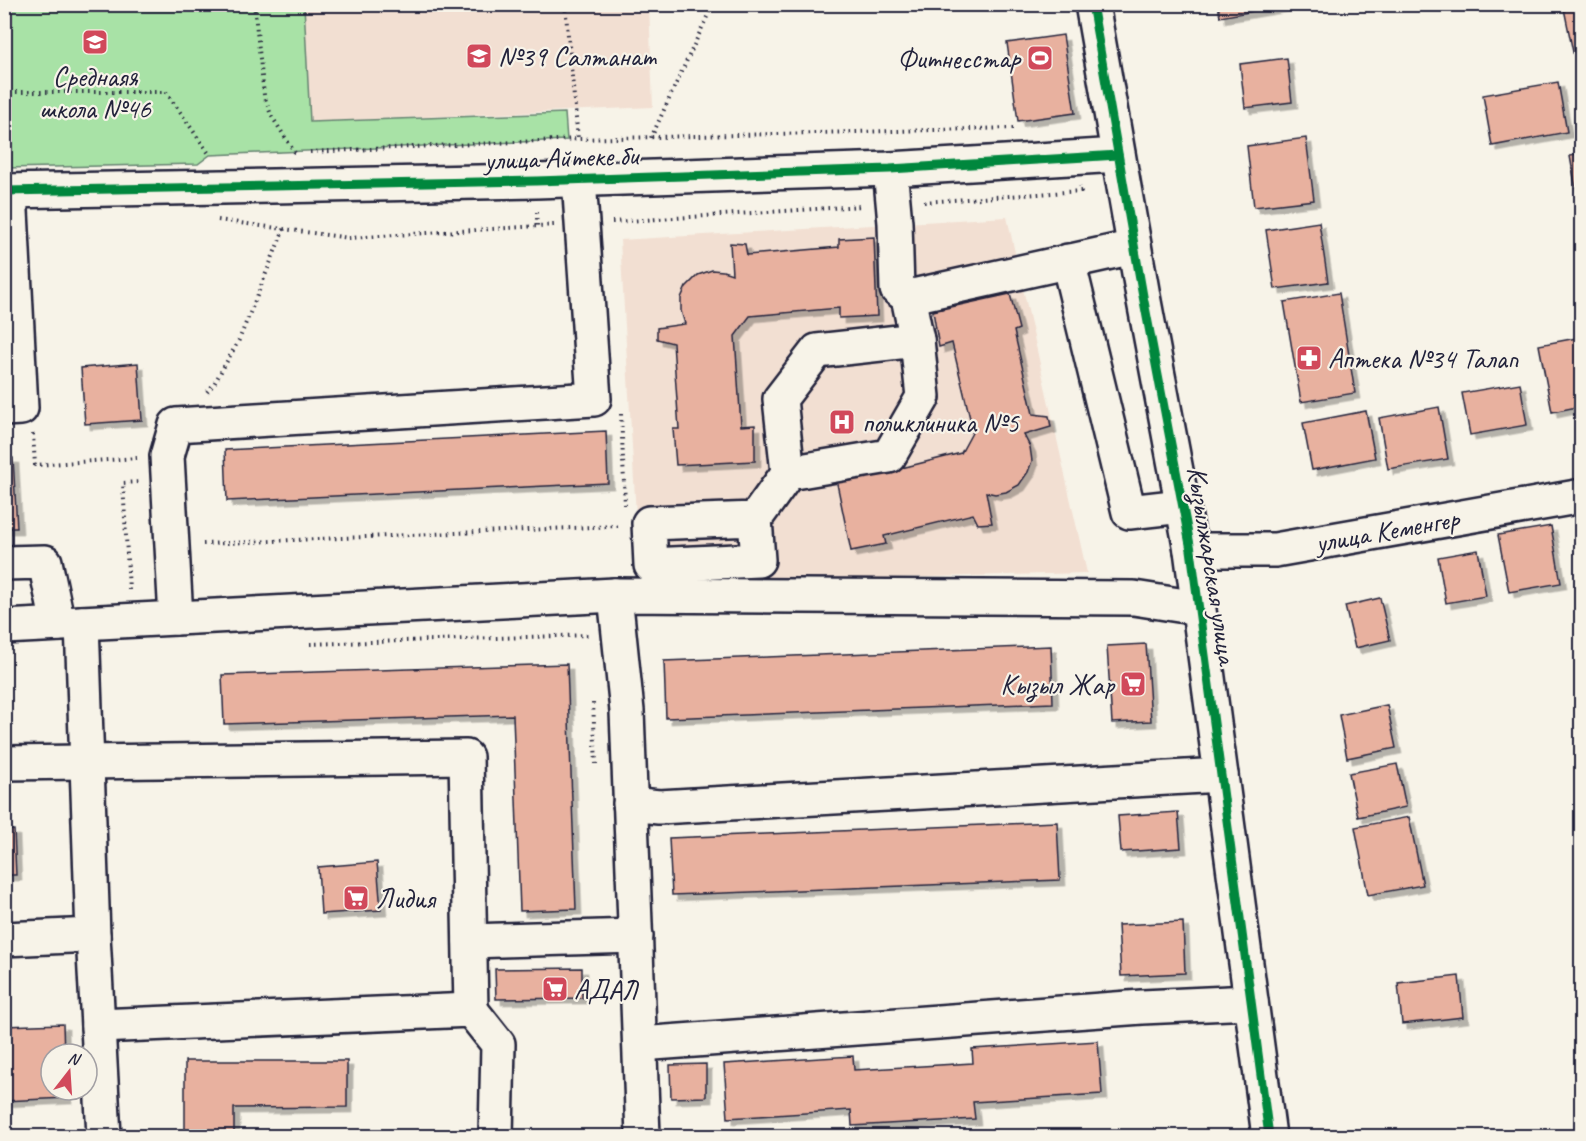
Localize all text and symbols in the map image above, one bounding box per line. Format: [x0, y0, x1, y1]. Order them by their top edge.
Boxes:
school or university icon: Среднаяя школа №46 [80, 27, 110, 57]
place label: №39 Салтанат [498, 39, 657, 74]
school or university icon: №39 Салтанат [464, 41, 494, 71]
place label: Фитнесстар [897, 41, 1022, 76]
sports icon: Фитнесстар [1025, 43, 1055, 73]
place label: Среднаяя школа №46 [39, 59, 152, 126]
street label: улица Айтеке би [482, 137, 641, 178]
place label: Аптека №34 Талап [1328, 341, 1519, 376]
pharmacy icon: Аптека №34 Талап [1294, 343, 1324, 373]
place label: поликлиника №5 [862, 405, 1020, 440]
hospital icon: поликлиника №5 [827, 407, 857, 437]
street label: Кызылжарская улица [1179, 464, 1246, 669]
street label: улица Кеменгер [1311, 500, 1464, 561]
place label: Кызыл Жар [1001, 667, 1115, 703]
supermarket icon: Кызыл Жар [1118, 669, 1148, 699]
place label: Лидия [376, 881, 437, 916]
supermarket icon: Лидия [341, 883, 371, 913]
place label: АДАЛ [574, 972, 640, 1007]
supermarket icon: АДАЛ [540, 974, 570, 1004]
north arrow [39, 1042, 99, 1102]
text: N [65, 1048, 84, 1071]

